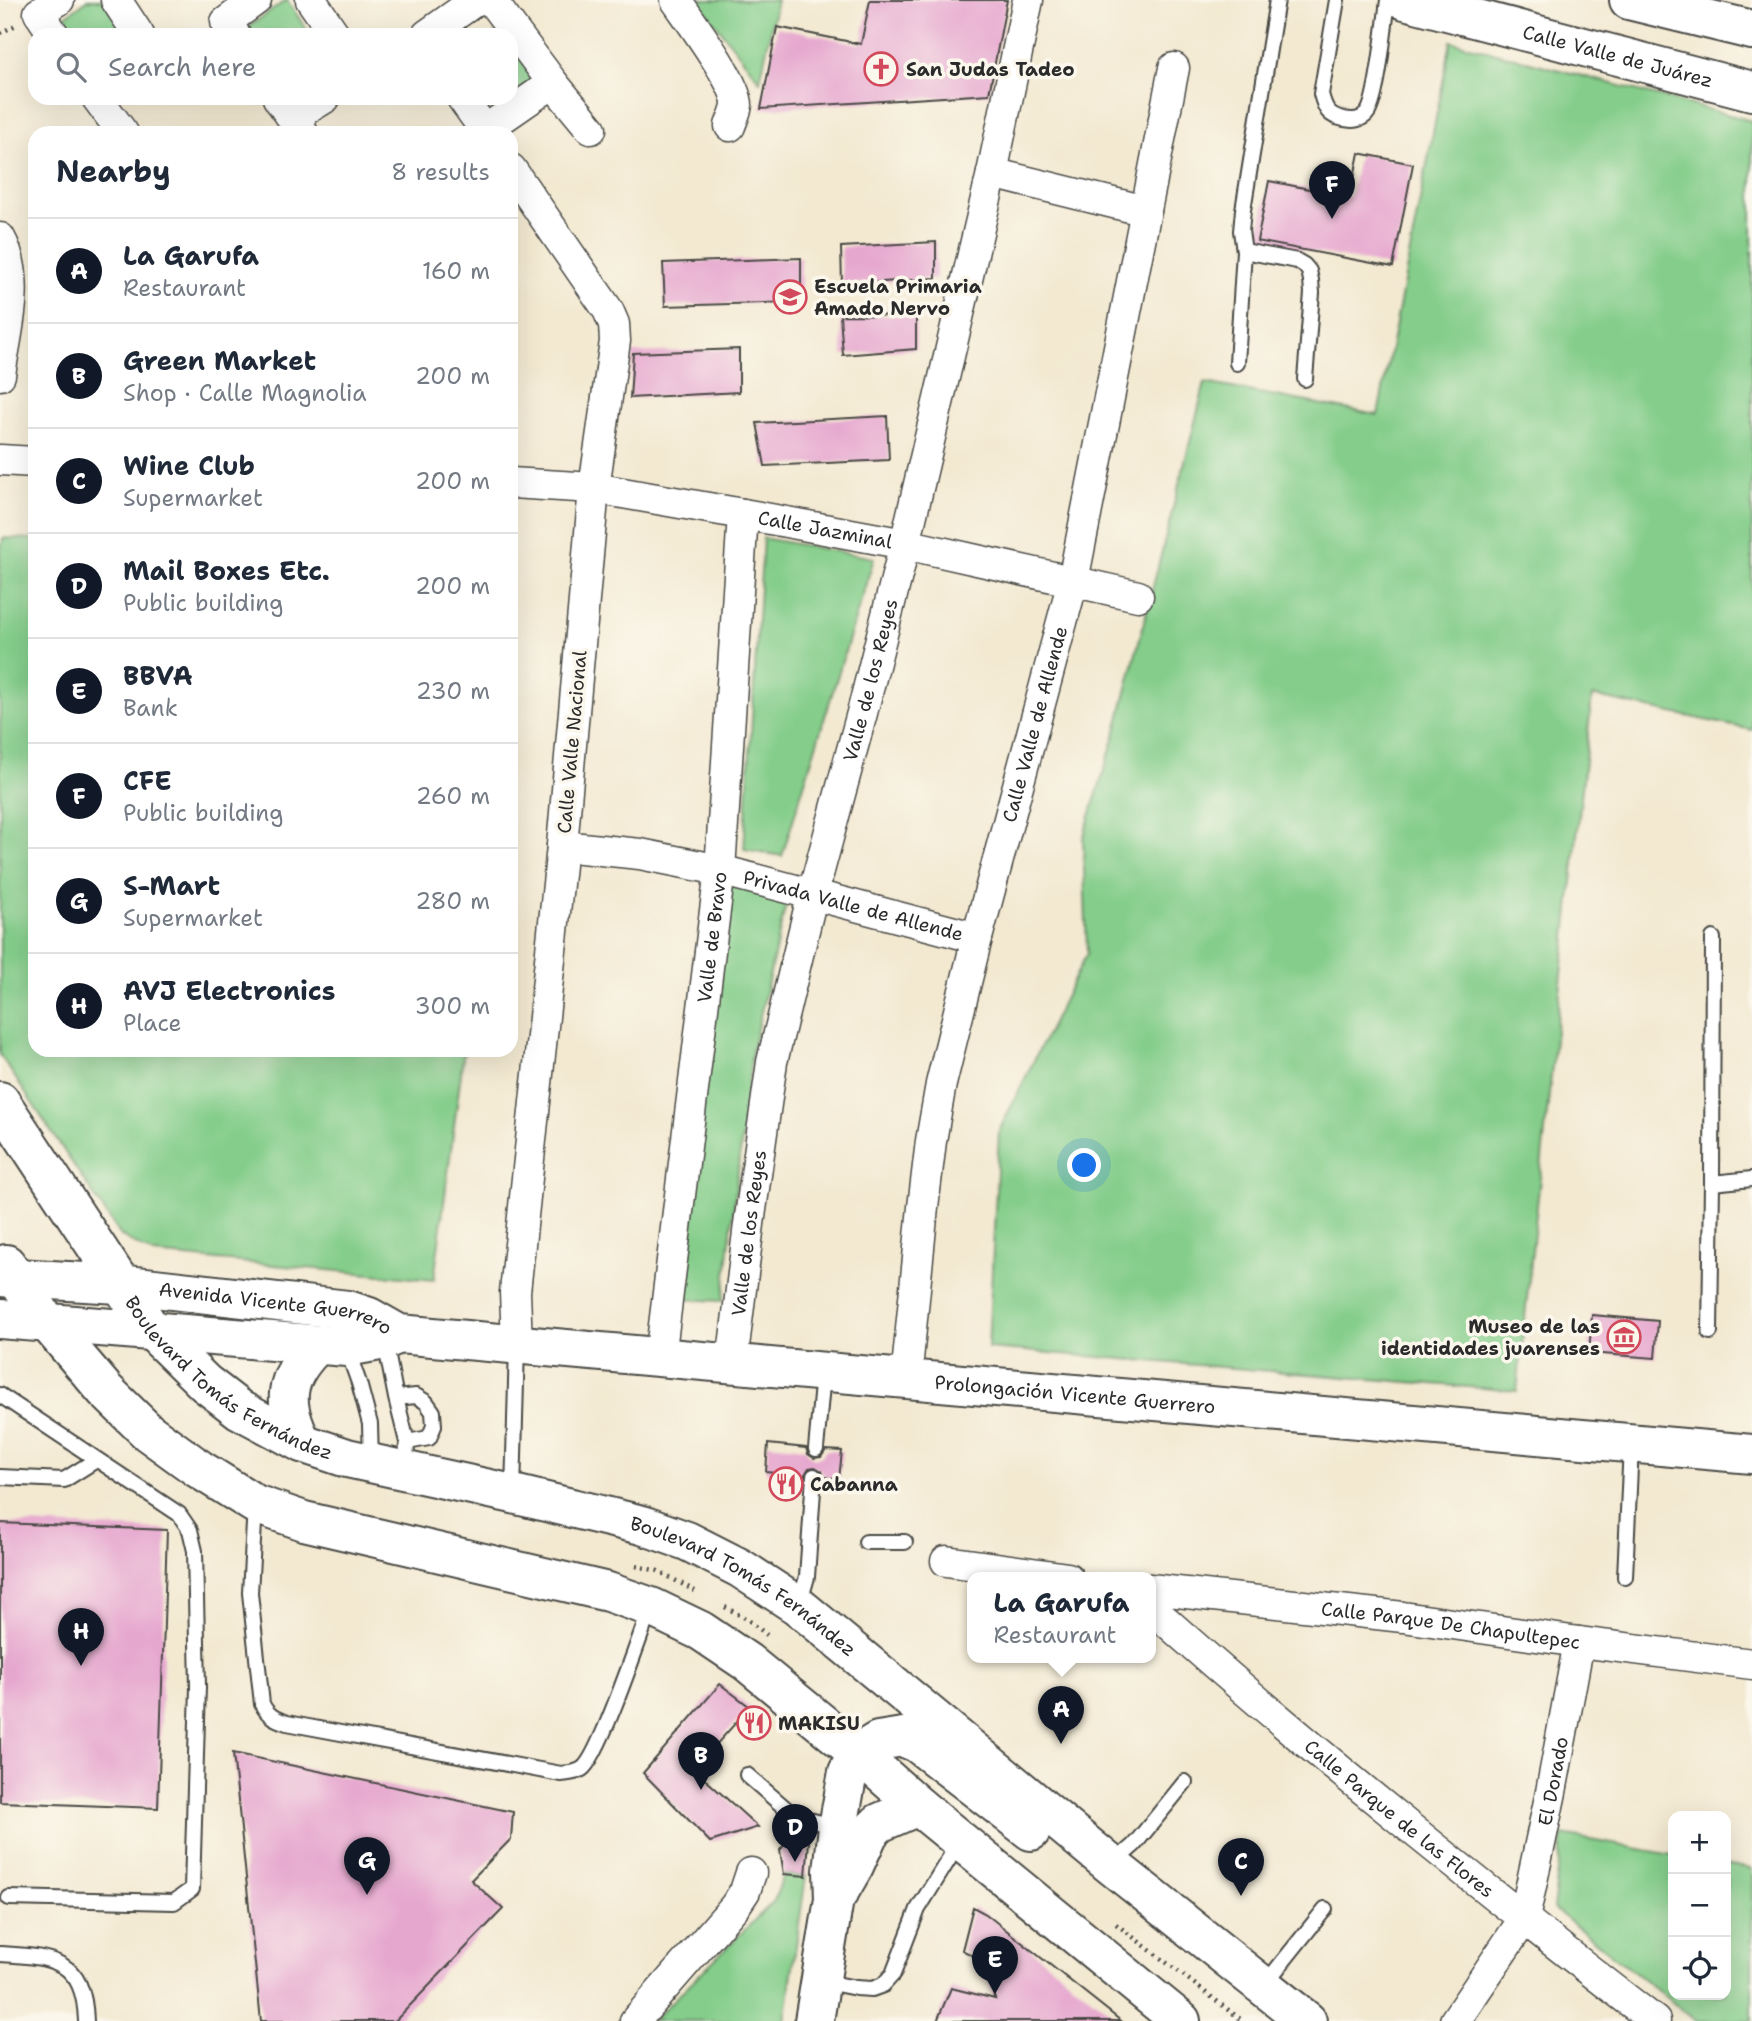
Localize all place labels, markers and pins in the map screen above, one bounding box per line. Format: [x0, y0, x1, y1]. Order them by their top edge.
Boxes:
church icon: San Judas Tadeo [862, 50, 900, 88]
place label: San Judas Tadeo [906, 57, 1075, 82]
pin: F [1309, 161, 1355, 219]
place label: Escuela Primaria Amado Nervo [814, 274, 982, 321]
school or university icon: Escuela Primaria Amado Nervo [771, 278, 809, 316]
place label: Museo de las identidades juarenses [1381, 1314, 1600, 1361]
museum icon: Museo de las identidades juarenses [1605, 1318, 1643, 1356]
restaurant icon: Cabanna [767, 1465, 805, 1503]
place label: Cabanna [810, 1472, 898, 1497]
pin: H [58, 1608, 104, 1666]
pin: A [1038, 1686, 1084, 1744]
restaurant icon: MAKISU [735, 1704, 773, 1742]
place label: MAKISU [778, 1711, 860, 1736]
pin: B [678, 1732, 724, 1790]
pin: D [772, 1804, 818, 1862]
pin: G [344, 1837, 390, 1895]
pin: C [1218, 1838, 1264, 1896]
pin: E [972, 1936, 1018, 1994]

